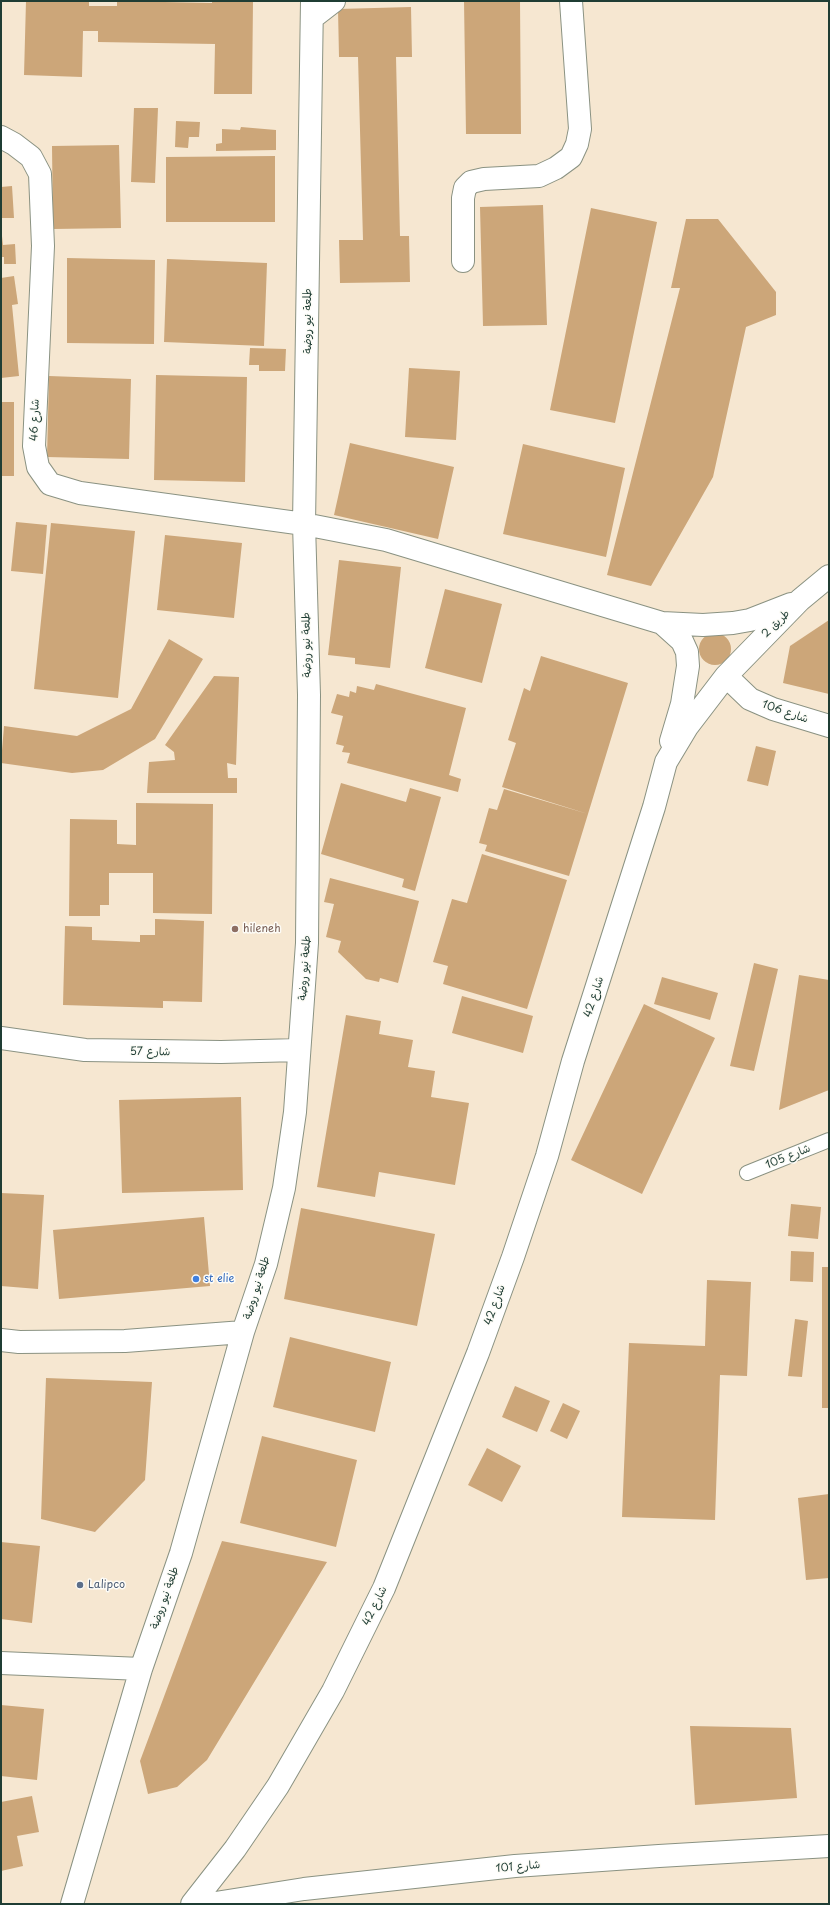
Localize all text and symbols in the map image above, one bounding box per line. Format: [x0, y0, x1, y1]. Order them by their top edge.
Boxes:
street label: طلعة نيو روضة [301, 288, 315, 354]
street label: شارع 46 [28, 399, 42, 441]
street label: طريق 2 [759, 607, 793, 641]
street label: طلعة نيو روضة [300, 612, 314, 678]
street label: شارع 106 [760, 698, 810, 726]
place label: hileneh [243, 922, 281, 936]
marker: hileneh [230, 924, 240, 934]
street label: طلعة نيو روضة [296, 935, 314, 1001]
street label: شارع 42 [581, 975, 607, 1019]
street label: شارع 57 [130, 1045, 170, 1059]
street label: شارع 105 [764, 1142, 812, 1172]
street label: طلعة نيو روضة [241, 1255, 273, 1321]
place label: st elie [204, 1272, 235, 1286]
marker: st elie [191, 1274, 201, 1284]
street label: شارع 42 [482, 1283, 508, 1327]
street label: طلعة نيو روضة [148, 1565, 182, 1631]
place label: Lalipco [88, 1578, 125, 1592]
marker: Lalipco [75, 1580, 85, 1590]
street label: شارع 42 [360, 1584, 390, 1628]
street label: شارع 101 [495, 1858, 541, 1876]

